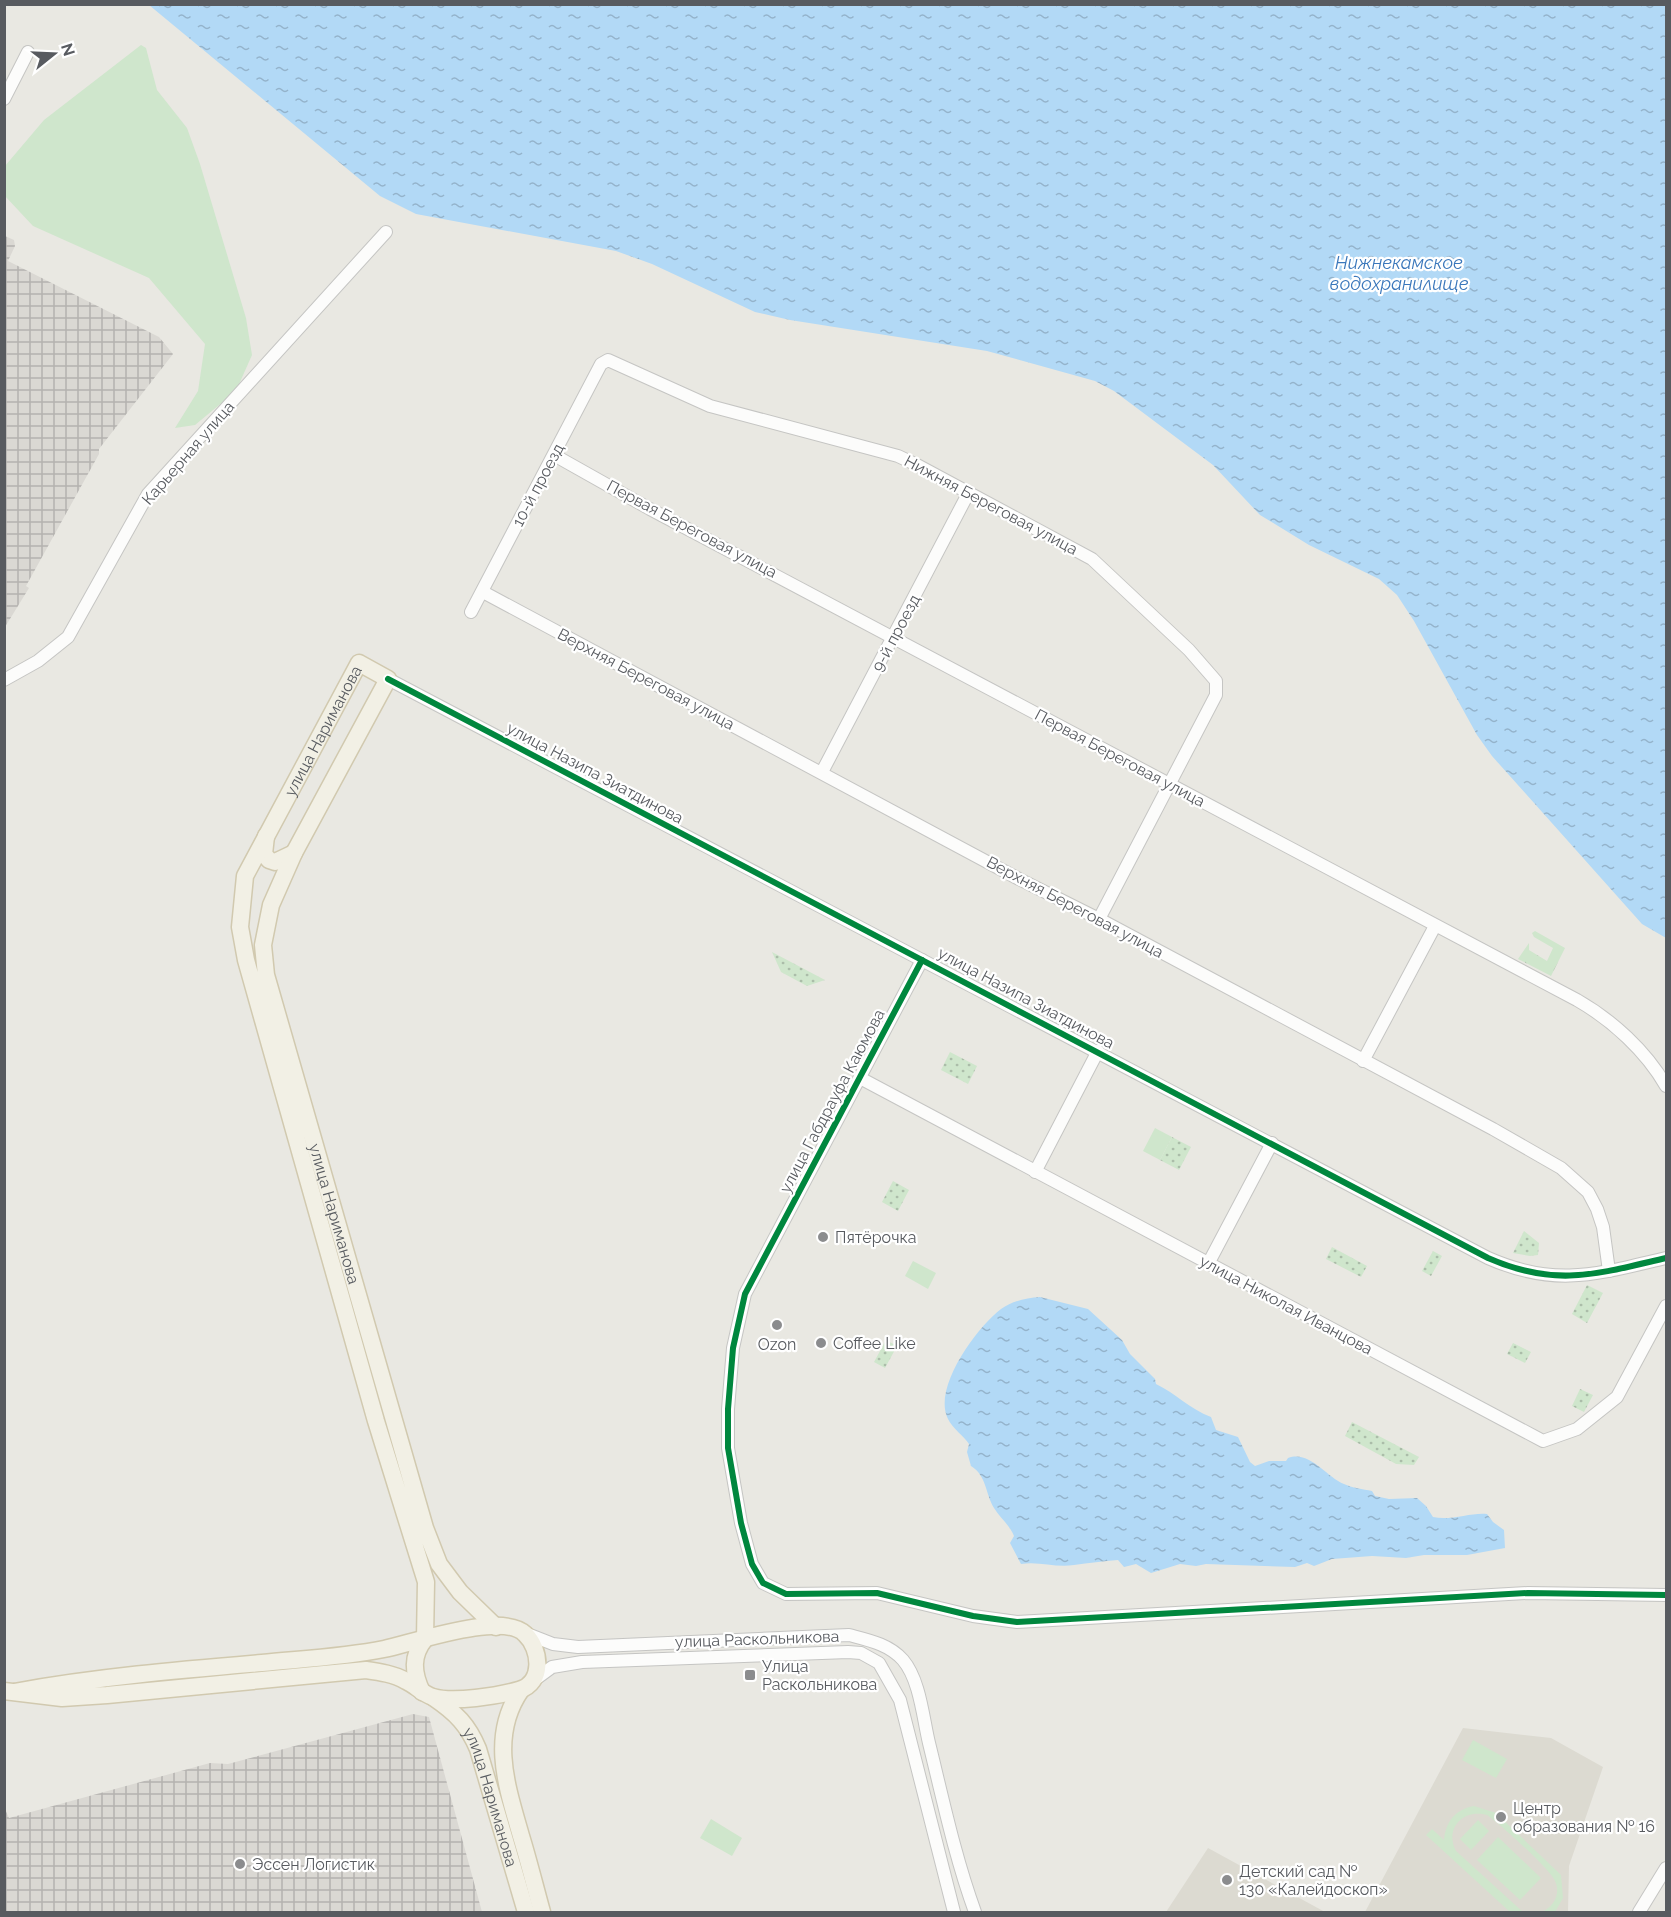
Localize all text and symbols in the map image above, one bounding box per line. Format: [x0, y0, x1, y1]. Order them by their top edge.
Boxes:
north arrow [24, 24, 84, 84]
text: N [57, 41, 79, 58]
water label: Нижнекамское водохранилище [1329, 252, 1469, 294]
street label: Карьерная улица [138, 397, 238, 509]
street label: 10-й проезд [508, 440, 568, 530]
street label: Нижняя Береговая улица [901, 451, 1081, 559]
street label: Первая Береговая улица [604, 476, 780, 582]
street label: 9-й проезд [868, 591, 924, 675]
street label: Верхняя Береговая улица [554, 624, 738, 734]
street label: улица Нариманова [280, 662, 365, 799]
street label: Первая Береговая улица [1032, 705, 1208, 811]
street label: улица Назипа Зиатдинова [504, 718, 686, 828]
street label: Верхняя Береговая улица [983, 852, 1167, 962]
street label: улица Назипа Зиатдинова [935, 943, 1117, 1053]
street label: улица Габдрауфа Каюмова [775, 1006, 889, 1196]
street label: улица Нариманова [305, 1141, 364, 1286]
place label: Пятёрочка [835, 1228, 916, 1247]
marker: Пятёрочка [816, 1230, 830, 1244]
street label: улица Николая Иванцова [1196, 1251, 1376, 1359]
marker: Ozon [770, 1318, 784, 1332]
place label: Coffee Like [833, 1334, 916, 1353]
place label: Ozon [758, 1335, 796, 1354]
marker: Coffee Like [814, 1336, 828, 1350]
street label: улица Раскольникова [674, 1627, 840, 1651]
place label: Улица Раскольникова [762, 1657, 877, 1694]
marker: Улица Раскольникова [743, 1668, 757, 1682]
street label: улица Нариманова [459, 1723, 522, 1869]
place label: Центр образования № 16 [1513, 1799, 1655, 1836]
marker: Центр образования № 16 [1494, 1810, 1508, 1824]
place label: Эссен Логистик [252, 1855, 375, 1874]
marker: Эссен Логистик [233, 1857, 247, 1871]
place label: Детский сад № 130 «Калейдоскоп» [1239, 1862, 1388, 1899]
marker: Детский сад № 130 «Калейдоскоп» [1220, 1873, 1234, 1887]

